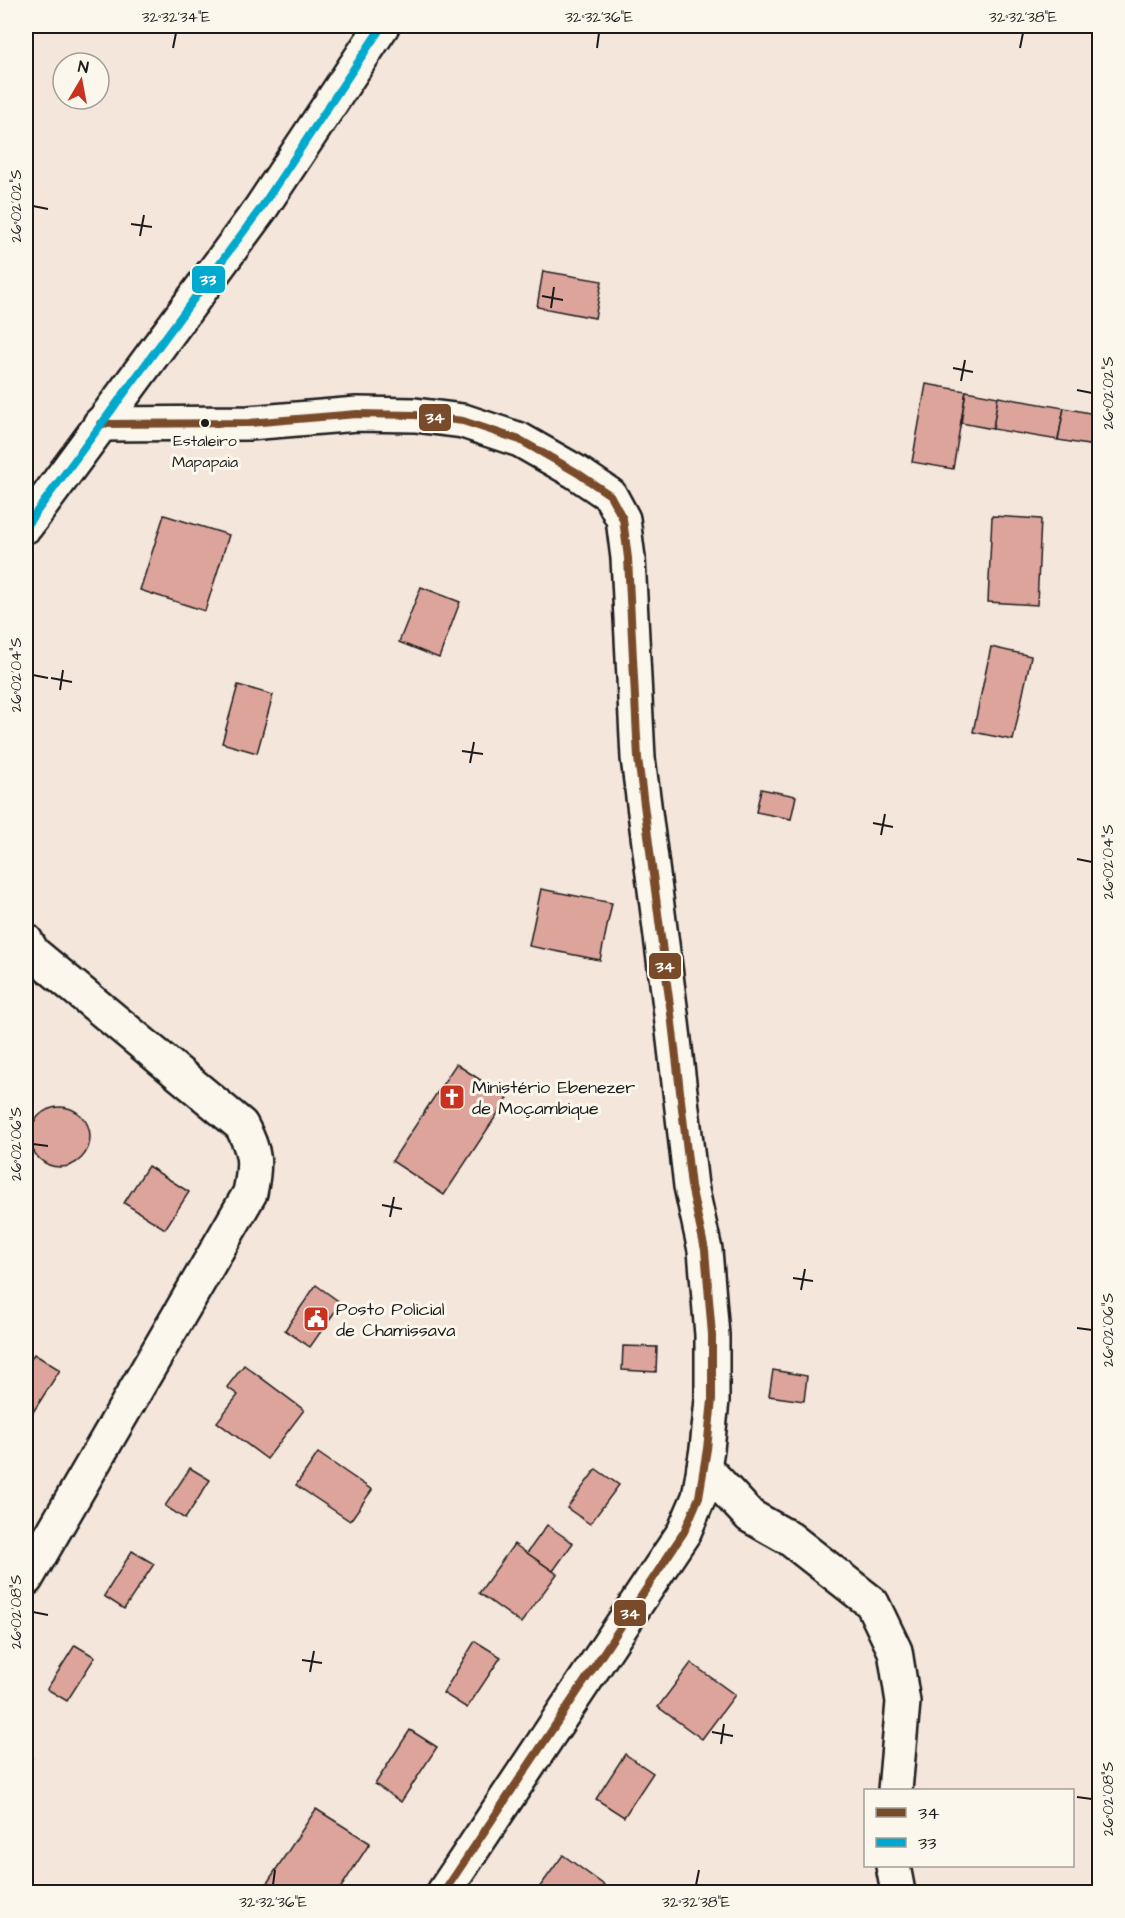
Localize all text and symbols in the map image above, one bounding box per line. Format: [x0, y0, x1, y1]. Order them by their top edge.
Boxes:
text: 32°32'34"E [142, 7, 210, 28]
text: 32°32'36"E [565, 7, 633, 28]
text: 32°32'38"E [989, 7, 1057, 28]
north arrow [51, 51, 111, 111]
text: N [77, 56, 90, 79]
text: 26°02'02"S [6, 169, 27, 243]
line badge: 33 [191, 265, 226, 294]
text: 33 [199, 269, 217, 291]
text: 26°02'02"S [1098, 356, 1119, 430]
line badge: 34 [418, 403, 452, 432]
text: 34 [424, 407, 445, 429]
marker: Estaleiro Mapapaia [199, 417, 211, 429]
place label: Estaleiro Mapapaia [172, 430, 238, 473]
text: 26°02'04"S [6, 637, 27, 712]
text: 26°02'04"S [1098, 824, 1119, 899]
line badge: 34 [648, 952, 682, 980]
text: 34 [654, 956, 675, 978]
place label: Ministério Ebenezer de Moçambique [472, 1075, 635, 1121]
church icon: Ministério Ebenezer de Moçambique [437, 1082, 467, 1112]
text: 26°02'06"S [6, 1107, 27, 1181]
text: 26°02'06"S [1098, 1293, 1119, 1367]
place label: Posto Policial de Chamissava [336, 1297, 455, 1343]
public building icon: Posto Policial de Chamissava [301, 1304, 331, 1334]
text: 26°02'08"S [6, 1575, 27, 1649]
line badge: 34 [613, 1599, 647, 1627]
text: 34 [619, 1603, 640, 1625]
text: 26°02'08"S [1098, 1762, 1119, 1836]
legend [864, 1789, 1074, 1867]
text: 34 [918, 1801, 939, 1826]
text: 33 [918, 1831, 936, 1856]
text: 32°32'36"E [239, 1892, 307, 1913]
text: 32°32'38"E [662, 1892, 730, 1913]

